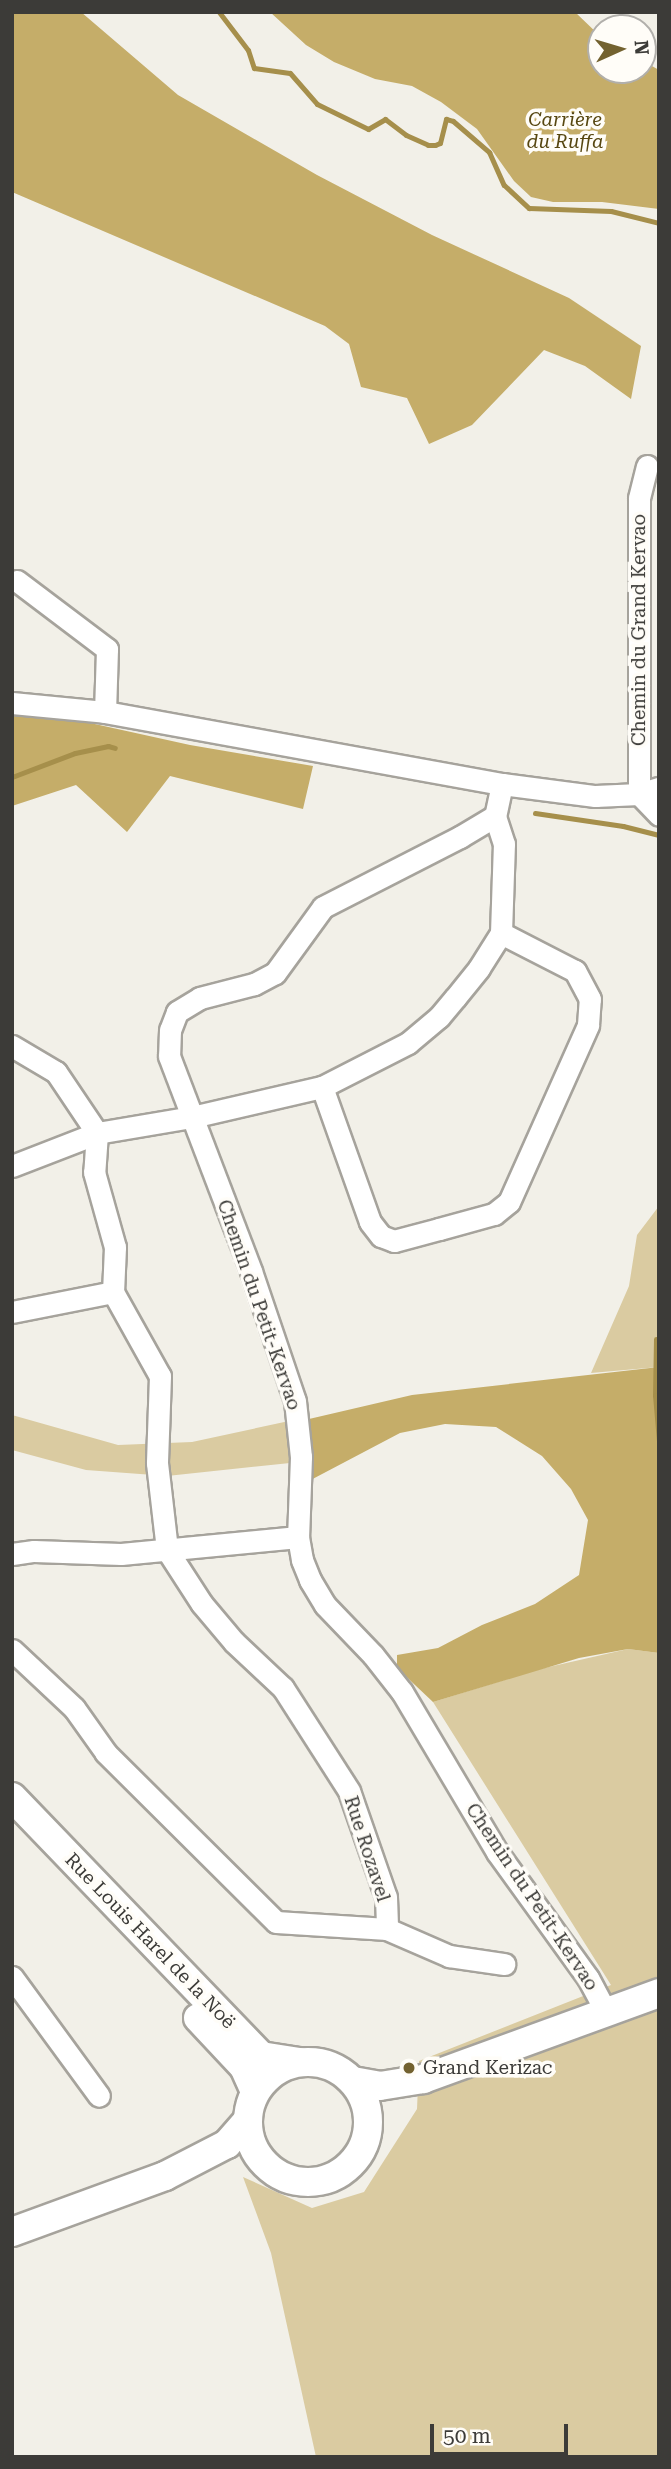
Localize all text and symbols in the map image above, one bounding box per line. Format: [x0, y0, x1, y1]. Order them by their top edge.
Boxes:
north arrow [587, 14, 657, 84]
text: N [629, 40, 653, 56]
park label: Carrière du Ruffa [526, 109, 604, 153]
street label: Chemin du Grand Kervao [628, 514, 650, 746]
street label: Chemin du Petit-Kervao [212, 1197, 306, 1413]
street label: Rue Rozavel [339, 1793, 395, 1905]
street label: Chemin du Petit-Kervao [461, 1799, 603, 1995]
street label: Rue Louis Harel de la Noë [60, 1848, 240, 2034]
place label: Grand Kerizac [423, 2057, 552, 2079]
marker: Grand Kerizac [401, 2060, 417, 2076]
scale bar [433, 2410, 571, 2454]
text: 50 m [443, 2424, 491, 2448]

